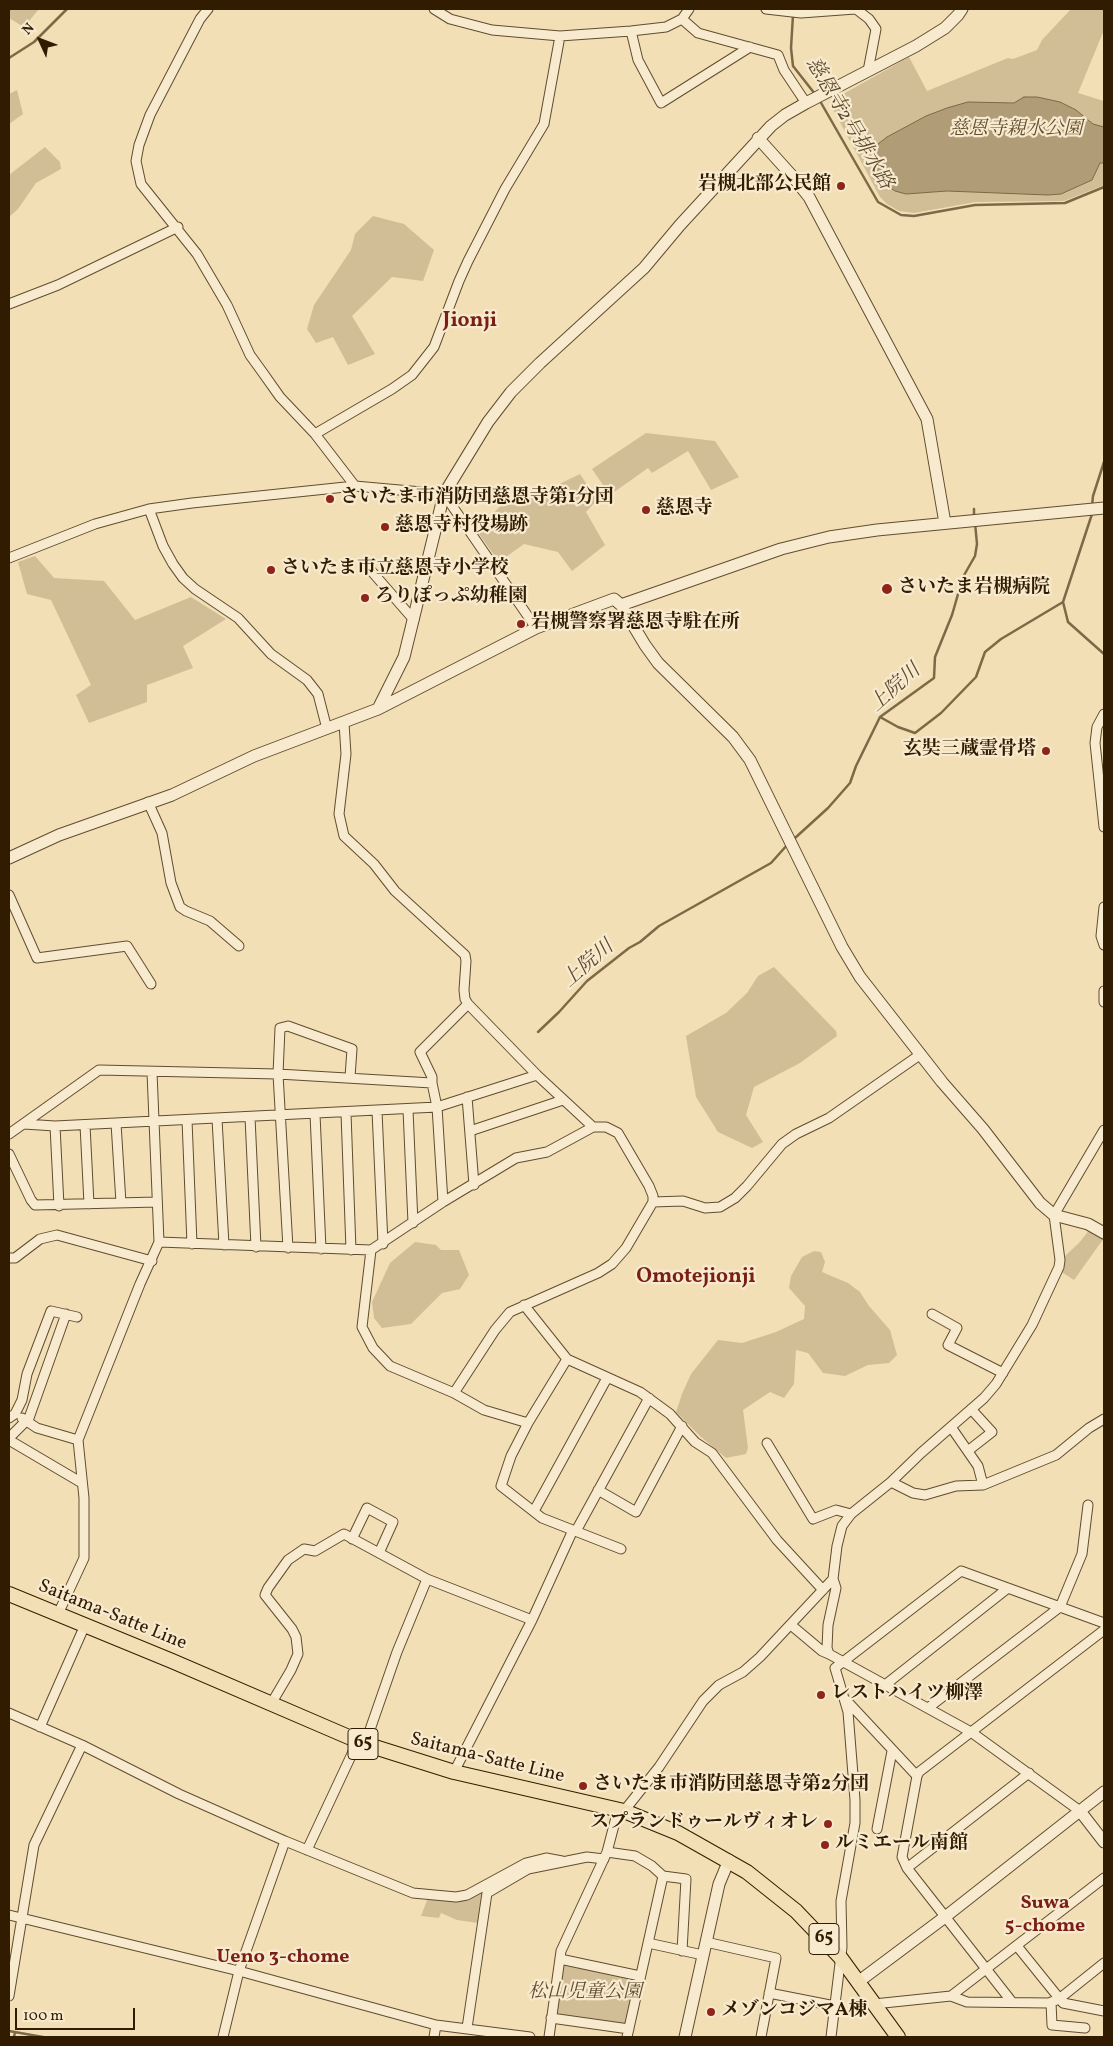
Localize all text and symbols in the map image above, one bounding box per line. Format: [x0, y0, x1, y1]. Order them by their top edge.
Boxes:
north arrow [15, 15, 65, 65]
text: N [18, 19, 39, 40]
water label: 慈恩寺2号排水路 [799, 54, 897, 194]
park label: 慈恩寺親水公園 [950, 120, 1082, 142]
place label: 岩槻北部公民館 [698, 175, 831, 197]
marker: 岩槻北部公民館 [835, 180, 847, 192]
district label: Jionji [443, 309, 497, 335]
place label: さいたま市消防団慈恩寺第1分団 [340, 488, 614, 510]
marker: さいたま市消防団慈恩寺第1分団 [324, 493, 336, 505]
place label: 慈恩寺 [656, 499, 713, 521]
marker: 慈恩寺 [640, 504, 652, 516]
place label: 慈恩寺村役場跡 [395, 516, 528, 538]
marker: 慈恩寺村役場跡 [379, 521, 391, 533]
place label: さいたま市立慈恩寺小学校 [281, 559, 509, 581]
marker: さいたま市立慈恩寺小学校 [265, 564, 277, 576]
place label: さいたま岩槻病院 [898, 578, 1050, 600]
marker: さいたま岩槻病院 [880, 582, 894, 596]
place label: ろりぽっぷ幼稚園 [375, 587, 527, 609]
marker: ろりぽっぷ幼稚園 [359, 592, 371, 604]
place label: 岩槻警察署慈恩寺駐在所 [531, 613, 740, 635]
marker: 岩槻警察署慈恩寺駐在所 [515, 618, 527, 630]
water label: 上院川 [866, 660, 926, 718]
place label: 玄奘三蔵霊骨塔 [903, 740, 1036, 762]
marker: 玄奘三蔵霊骨塔 [1040, 745, 1052, 757]
water label: 上院川 [558, 936, 620, 994]
district label: Omotejionji [636, 1265, 756, 1291]
street label: Saitama-Satte Line [34, 1576, 190, 1656]
place label: レストハイツ柳澤 [831, 1684, 983, 1706]
marker: レストハイツ柳澤 [815, 1689, 827, 1701]
road number: 65 [348, 1728, 378, 1760]
street label: Saitama-Satte Line [408, 1729, 566, 1789]
place label: さいたま市消防団慈恩寺第2分団 [593, 1775, 869, 1797]
marker: さいたま市消防団慈恩寺第2分団 [577, 1780, 589, 1792]
place label: スプランドゥールヴィオレ [590, 1813, 818, 1835]
marker: スプランドゥールヴィオレ [822, 1818, 834, 1830]
place label: ルミエール南館 [835, 1834, 968, 1856]
marker: ルミエール南館 [819, 1839, 831, 1851]
district label: Suwa 5-chome [1005, 1892, 1085, 1939]
road number: 65 [809, 1924, 839, 1955]
district label: Ueno 3-chome [217, 1946, 349, 1970]
park label: 松山児童公園 [528, 1983, 642, 2005]
scale bar [18, 1998, 138, 2030]
place label: メゾンコジマA棟 [721, 2001, 868, 2023]
text: 100 m [23, 2006, 63, 2027]
marker: メゾンコジマA棟 [705, 2006, 717, 2018]

